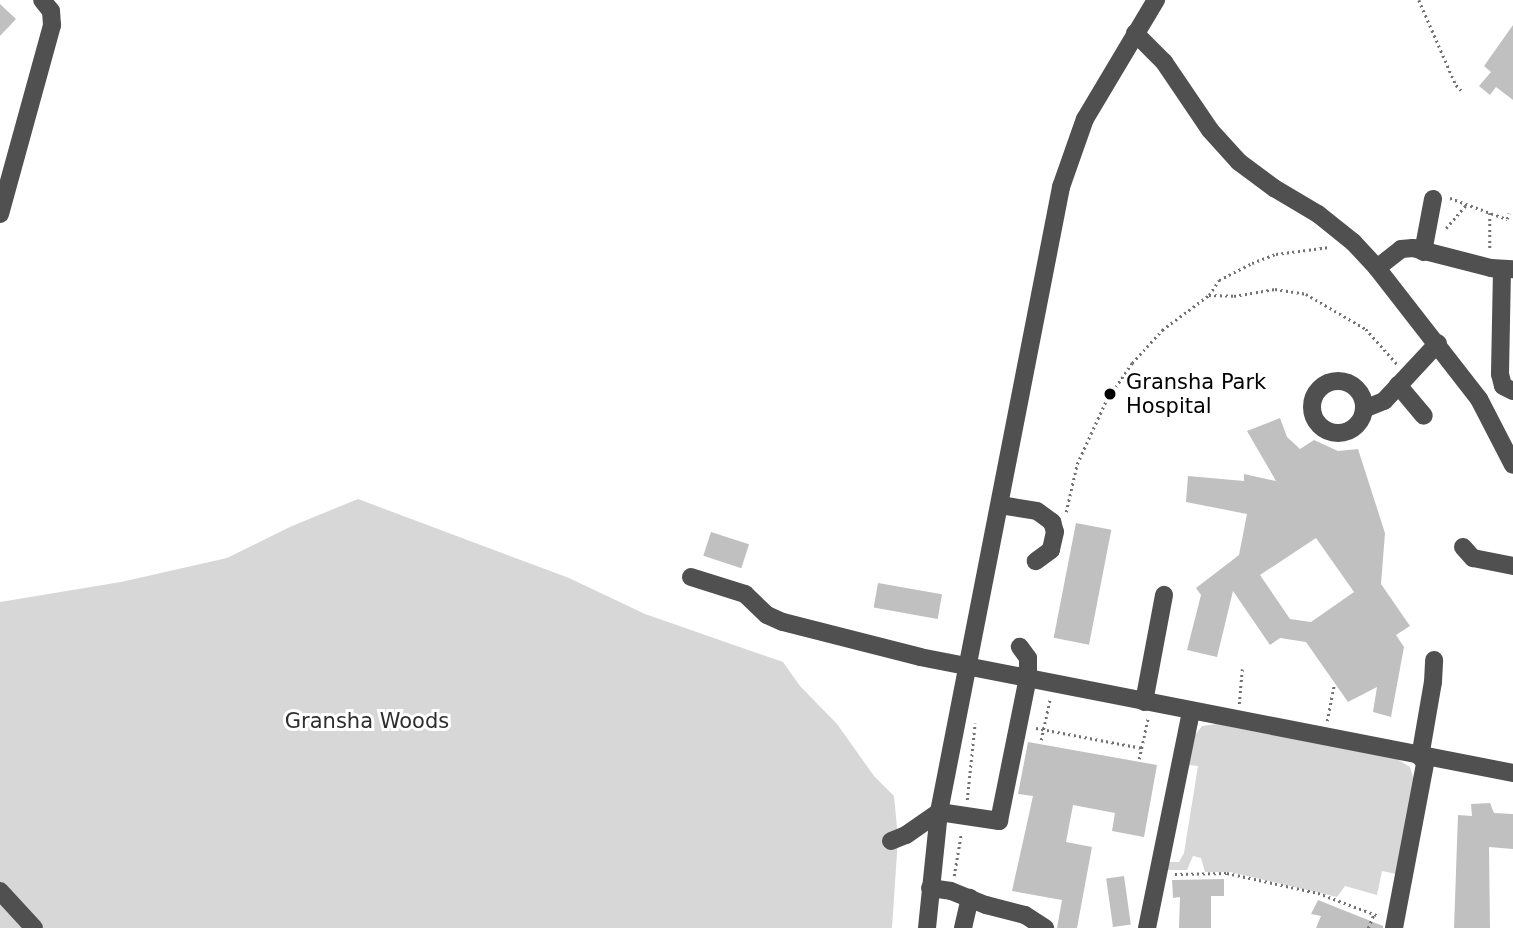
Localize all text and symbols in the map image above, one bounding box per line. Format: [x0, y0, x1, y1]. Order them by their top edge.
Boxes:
place label: Gransha Park Hospital [1126, 369, 1266, 419]
marker: Gransha Park Hospital [1100, 384, 1120, 404]
park label: Gransha Woods [285, 708, 449, 734]

